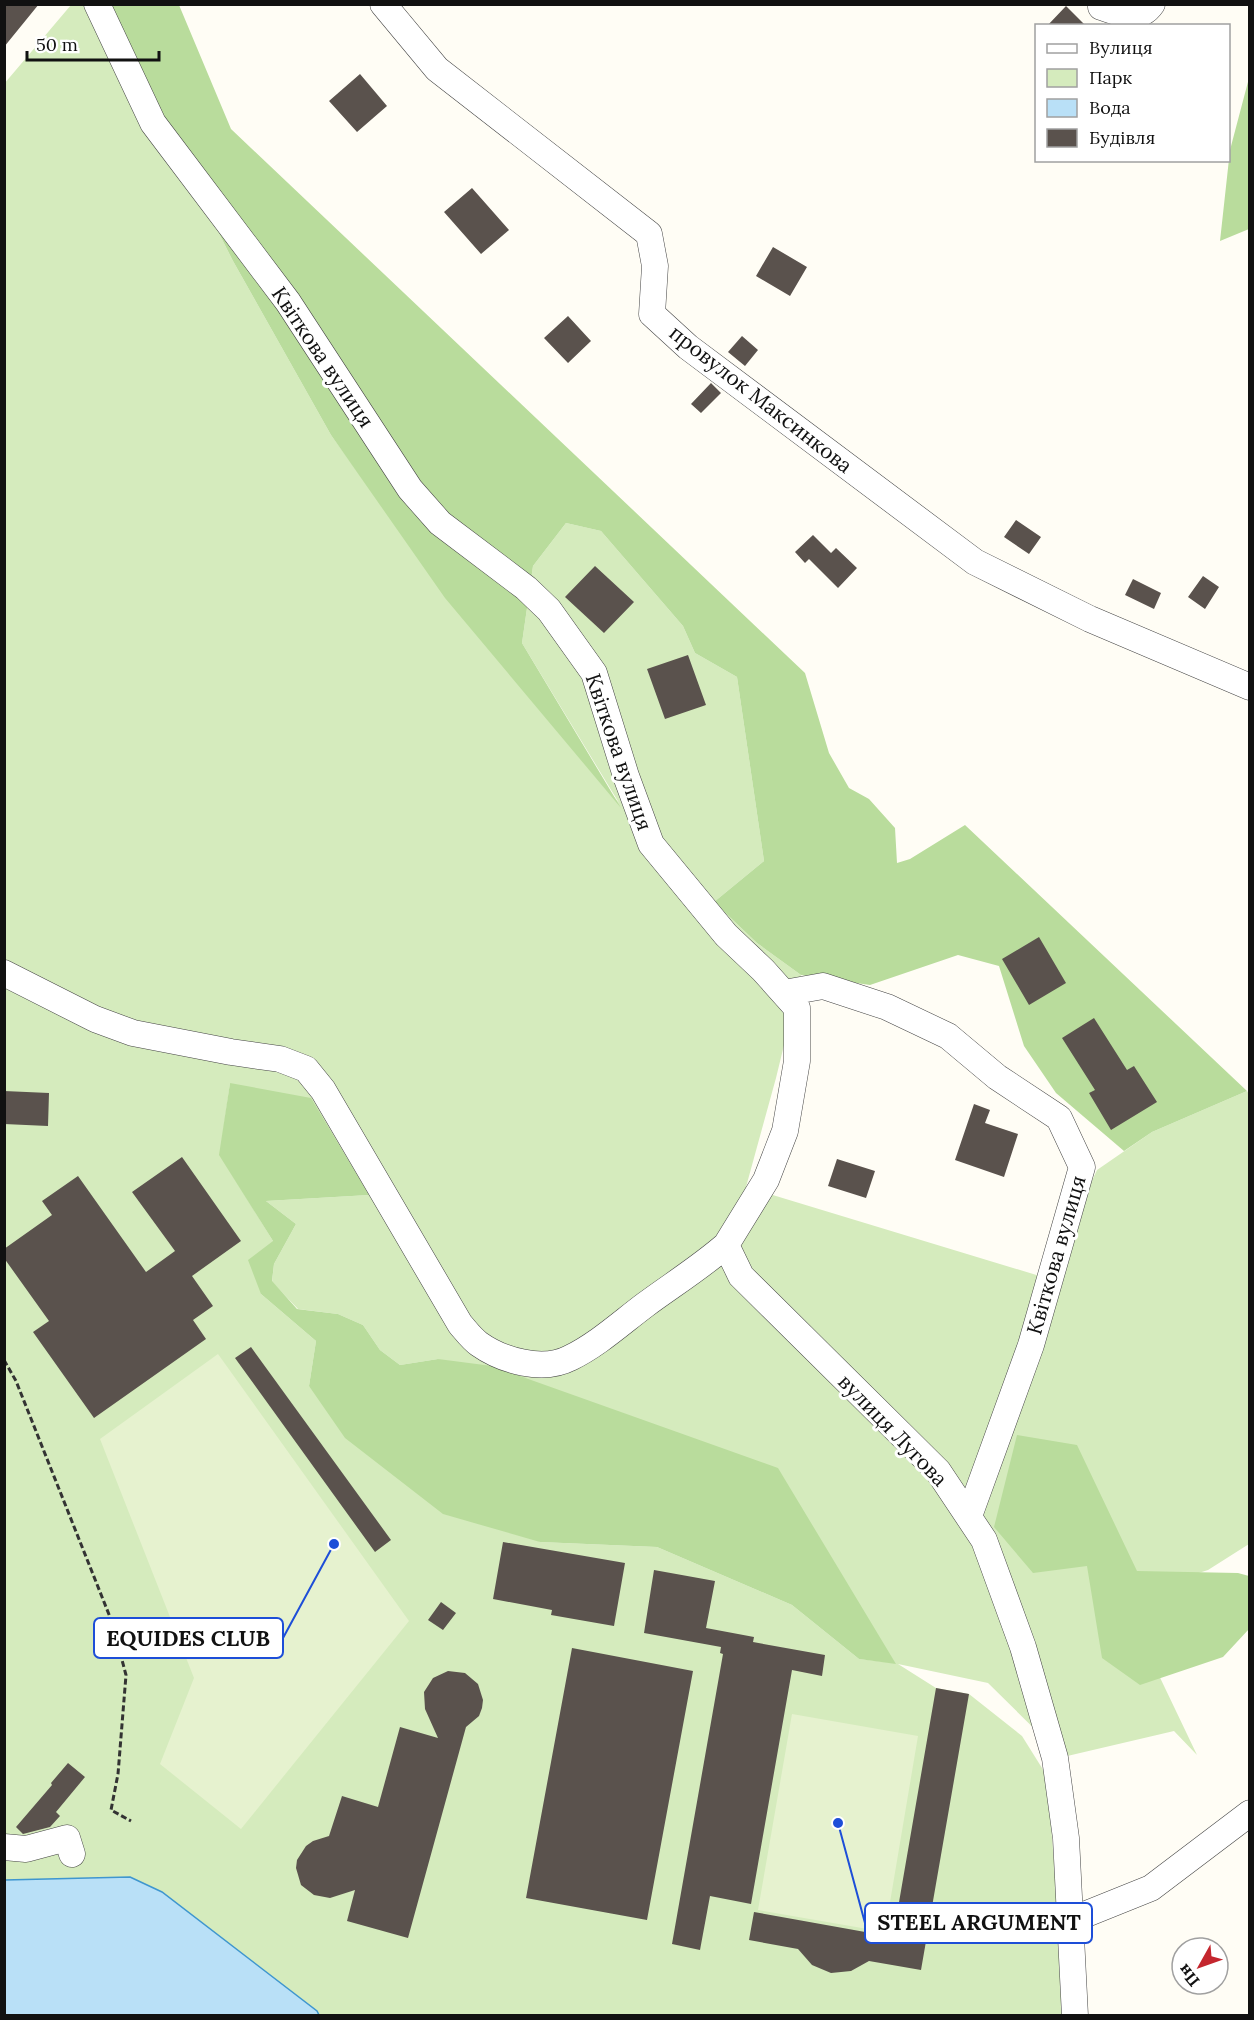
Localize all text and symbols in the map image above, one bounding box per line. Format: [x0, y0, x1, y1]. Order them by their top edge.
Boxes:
scale bar [27, 24, 159, 62]
legend [1035, 24, 1230, 162]
text: 50 m [36, 33, 78, 56]
text: Вулиця [1089, 36, 1152, 59]
text: Парк [1089, 66, 1133, 89]
text: Вода [1089, 96, 1131, 119]
text: Будівля [1089, 126, 1155, 149]
street label: Квіткова вулиця [266, 281, 380, 433]
street label: провулок Максинкова [664, 319, 858, 479]
street label: Квіткова вулиця [580, 670, 658, 834]
street label: Квіткова вулиця [1020, 1172, 1092, 1338]
street label: вулиця Лугова [833, 1368, 954, 1492]
callout: EQUIDES CLUB [94, 1618, 283, 1658]
text: EQUIDES CLUB [106, 1624, 270, 1652]
callout: STEEL ARGUMENT [865, 1903, 1092, 1943]
text: STEEL ARGUMENT [877, 1908, 1081, 1936]
north arrow [1170, 1936, 1230, 1996]
text: Пн [1173, 1960, 1204, 1991]

